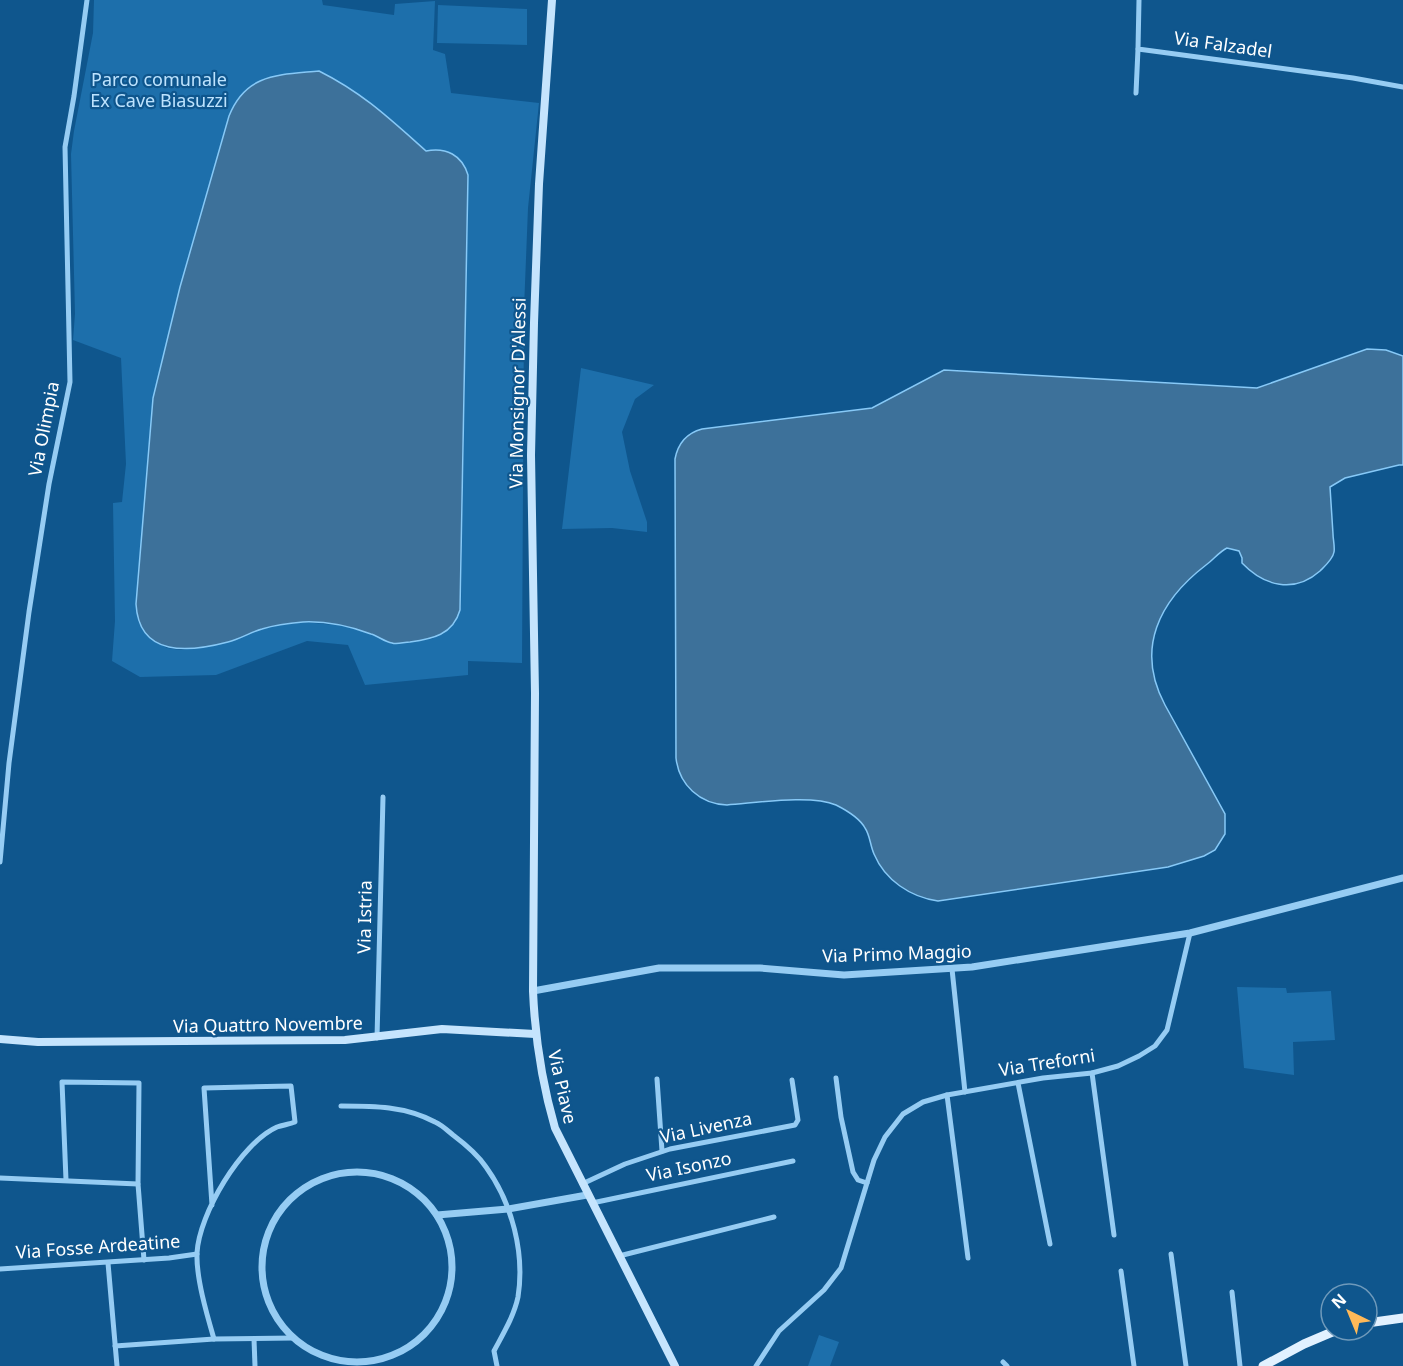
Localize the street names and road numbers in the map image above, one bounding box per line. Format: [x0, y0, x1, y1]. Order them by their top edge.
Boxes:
street label: Via Falzadel [1173, 25, 1274, 63]
street label: Via Monsignor D'Alessi [503, 297, 531, 489]
street label: Via Olimpia [22, 379, 64, 478]
street label: Via Istria [351, 880, 377, 954]
street label: Via Primo Maggio [822, 938, 972, 968]
street label: Via Quattro Novembre [173, 1010, 363, 1038]
street label: Via Treforni [997, 1043, 1097, 1081]
street label: Via Piave [543, 1047, 583, 1126]
street label: Via Livenza [658, 1106, 754, 1148]
street label: Via Isonzo [644, 1145, 734, 1187]
street label: Via Fosse Ardeatine [15, 1228, 181, 1264]

